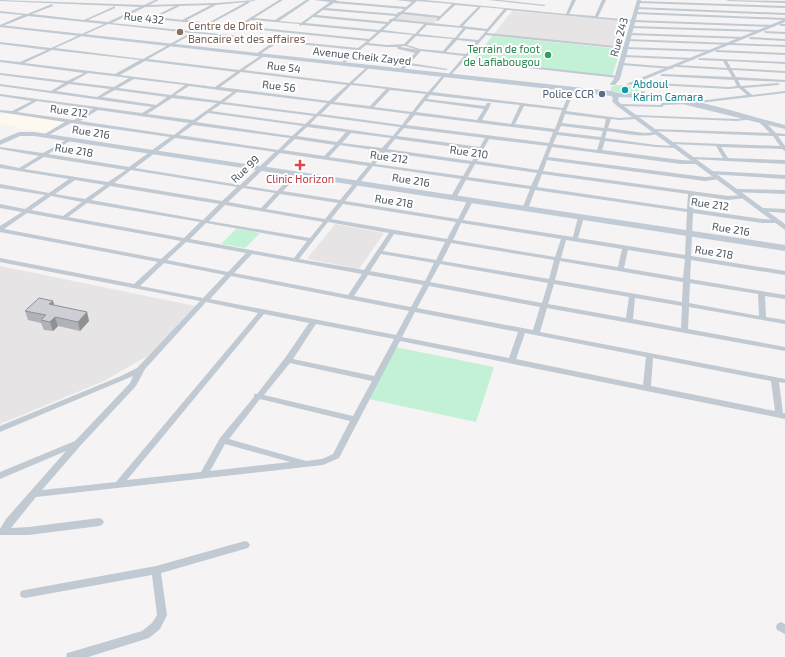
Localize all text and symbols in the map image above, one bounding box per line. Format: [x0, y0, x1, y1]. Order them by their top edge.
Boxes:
street label: Rue 432 [123, 9, 165, 26]
street label: Rue 243 [607, 16, 630, 58]
place label: Centre de Droit Bancaire et des affaires [188, 19, 306, 45]
marker: Centre de Droit Bancaire et des affaires [175, 27, 185, 37]
place label: Terrain de foot de Lafiabougou [464, 42, 540, 68]
street label: Avenue Cheik Zayed [312, 44, 412, 67]
marker: Terrain de foot de Lafiabougou [543, 50, 553, 60]
street label: Rue 54 [266, 58, 302, 75]
street label: Rue 56 [262, 77, 297, 94]
place label: Abdoul Karim Camara [633, 77, 703, 103]
marker: Abdoul Karim Camara [620, 85, 630, 95]
place label: Police CCR [542, 87, 594, 100]
marker: Police CCR [597, 89, 607, 99]
street label: Rue 212 [49, 101, 89, 120]
street label: Rue 216 [71, 122, 111, 141]
street label: Rue 218 [54, 140, 94, 159]
street label: Rue 210 [449, 142, 489, 161]
street label: Rue 212 [369, 147, 409, 166]
street label: Rue 99 [228, 152, 262, 185]
marker: Clinic Horizon [294, 159, 306, 171]
street label: Rue 216 [391, 170, 431, 189]
place label: Clinic Horizon [266, 172, 334, 185]
street label: Rue 218 [374, 191, 414, 210]
street label: Rue 212 [690, 194, 730, 213]
street label: Rue 216 [711, 219, 751, 238]
street label: Rue 218 [694, 242, 734, 261]

